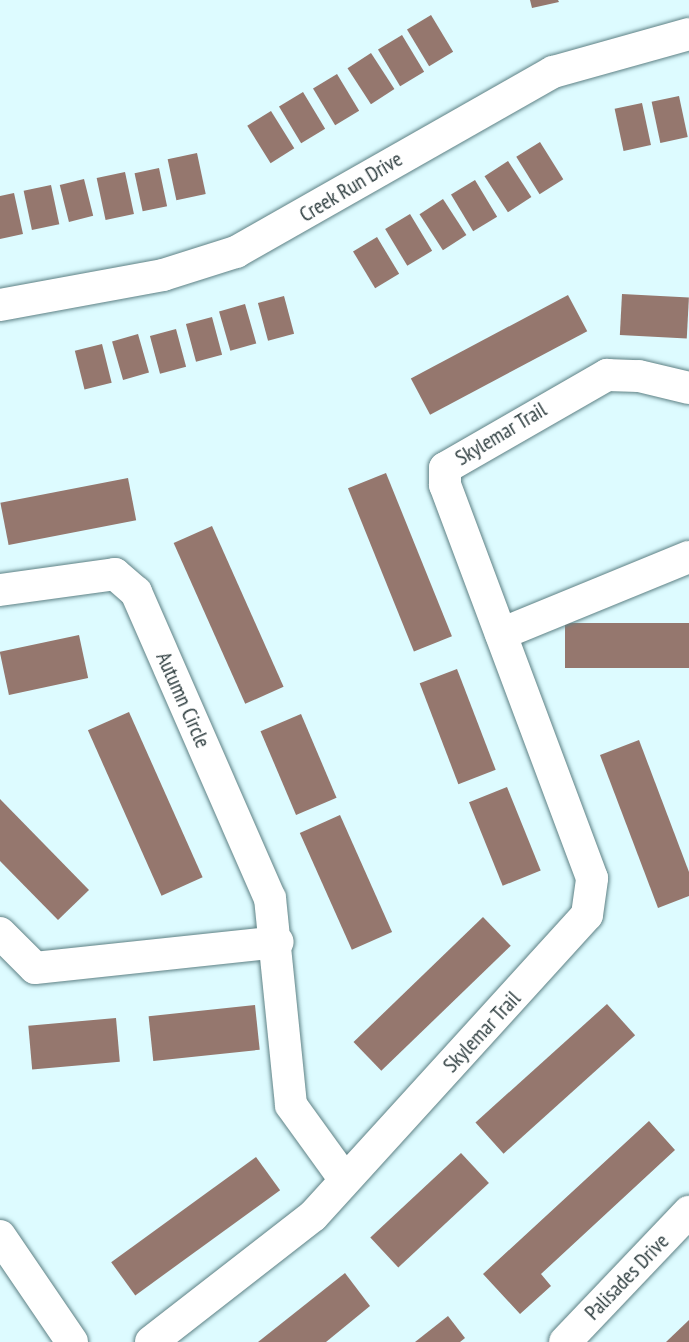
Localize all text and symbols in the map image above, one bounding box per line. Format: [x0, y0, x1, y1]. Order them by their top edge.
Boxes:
street label: Creek Run Drive [295, 146, 407, 228]
street label: Skylemar Trail [451, 397, 551, 471]
street label: Autumn Circle [151, 648, 215, 752]
street label: Skylemar Trail [438, 986, 526, 1078]
street label: Palisades Drive [580, 1229, 674, 1325]

